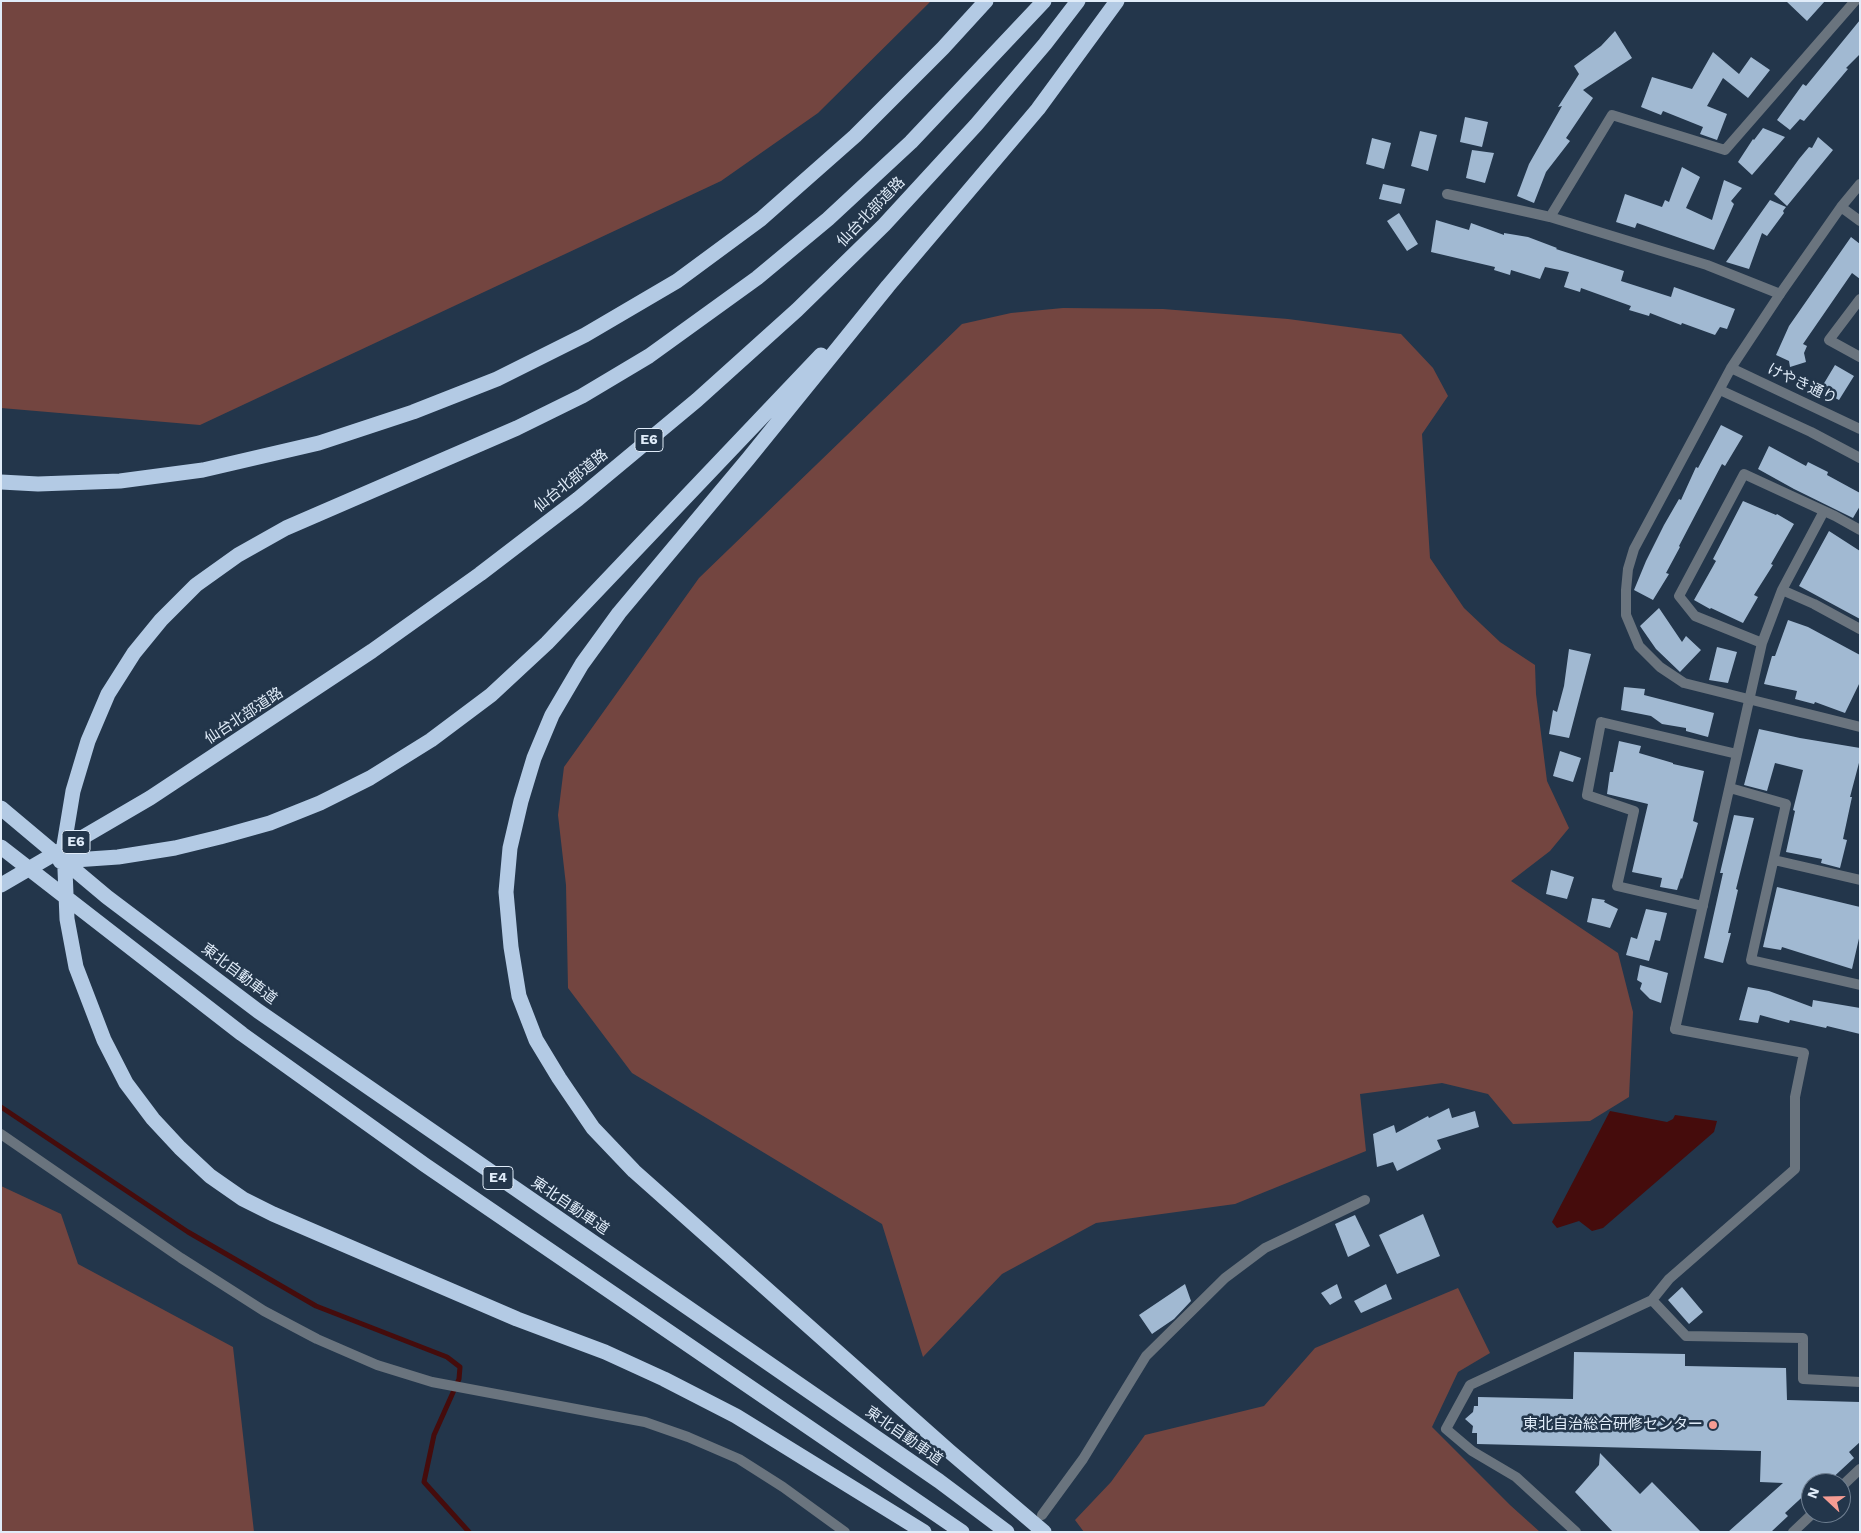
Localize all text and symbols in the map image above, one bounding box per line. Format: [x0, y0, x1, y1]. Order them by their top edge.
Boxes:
street label: 仙台北部道路 [833, 173, 909, 251]
street label: けやき通り [1764, 360, 1840, 408]
road number: E6 [635, 428, 663, 452]
street label: 仙台北部道路 [530, 446, 612, 516]
street label: 仙台北部道路 [201, 684, 287, 748]
road number: E6 [62, 830, 90, 854]
street label: 東北自動車道 [198, 940, 280, 1008]
road number: E4 [483, 1166, 513, 1190]
street label: 東北自動車道 [528, 1173, 612, 1239]
street label: 東北自動車道 [862, 1403, 946, 1469]
place label: 東北自治総合研修センター [1523, 1416, 1703, 1434]
marker: 東北自治総合研修センター [1707, 1419, 1719, 1431]
north arrow [1801, 1473, 1851, 1523]
text: N [1804, 1485, 1822, 1501]

